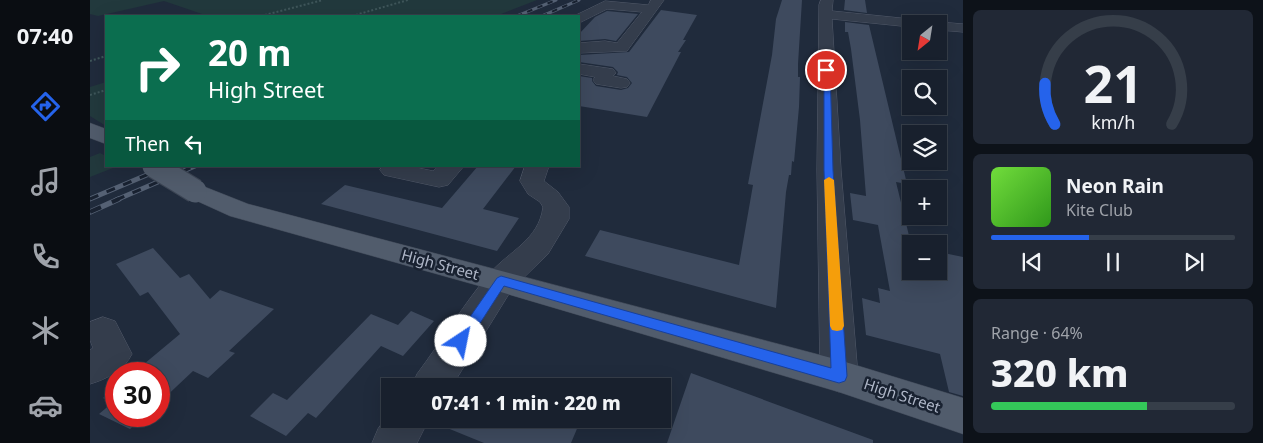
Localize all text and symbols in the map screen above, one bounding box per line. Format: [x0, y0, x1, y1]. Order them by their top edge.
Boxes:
north arrow [902, 15, 948, 60]
map controls [902, 15, 947, 280]
text: 07:40 [17, 20, 73, 50]
text: 20 m [208, 29, 291, 76]
icon: right [125, 35, 190, 100]
text: 21 [1083, 47, 1143, 118]
pin [805, 49, 847, 91]
icon: arrive [812, 56, 840, 84]
button: search [902, 70, 947, 115]
text: High Street [208, 74, 324, 104]
icon: directions [28, 89, 63, 124]
text: km/h [1091, 110, 1135, 134]
button: layers [902, 125, 947, 170]
icon: left [180, 130, 208, 158]
text: Then [125, 131, 170, 157]
icon: music [28, 164, 63, 199]
text: Neon Rain [1066, 173, 1164, 199]
button: + [902, 180, 947, 225]
text: Kite Club [1066, 199, 1133, 221]
button: − [902, 235, 947, 280]
icon: phone [28, 239, 63, 274]
street label: High Street [399, 244, 482, 284]
icon: previous [1018, 248, 1046, 276]
icon: pause [1099, 248, 1127, 276]
icon: next [1180, 248, 1208, 276]
icon: climate [28, 313, 63, 348]
position arrow [434, 314, 486, 366]
text: Range · 64% [991, 322, 1083, 344]
text: 320 km [991, 346, 1129, 398]
speed limit sign: 30 [105, 362, 170, 427]
street label: High Street [862, 373, 944, 417]
icon: car [28, 388, 63, 423]
text: 07:41 · 1 min · 220 m [431, 390, 621, 416]

